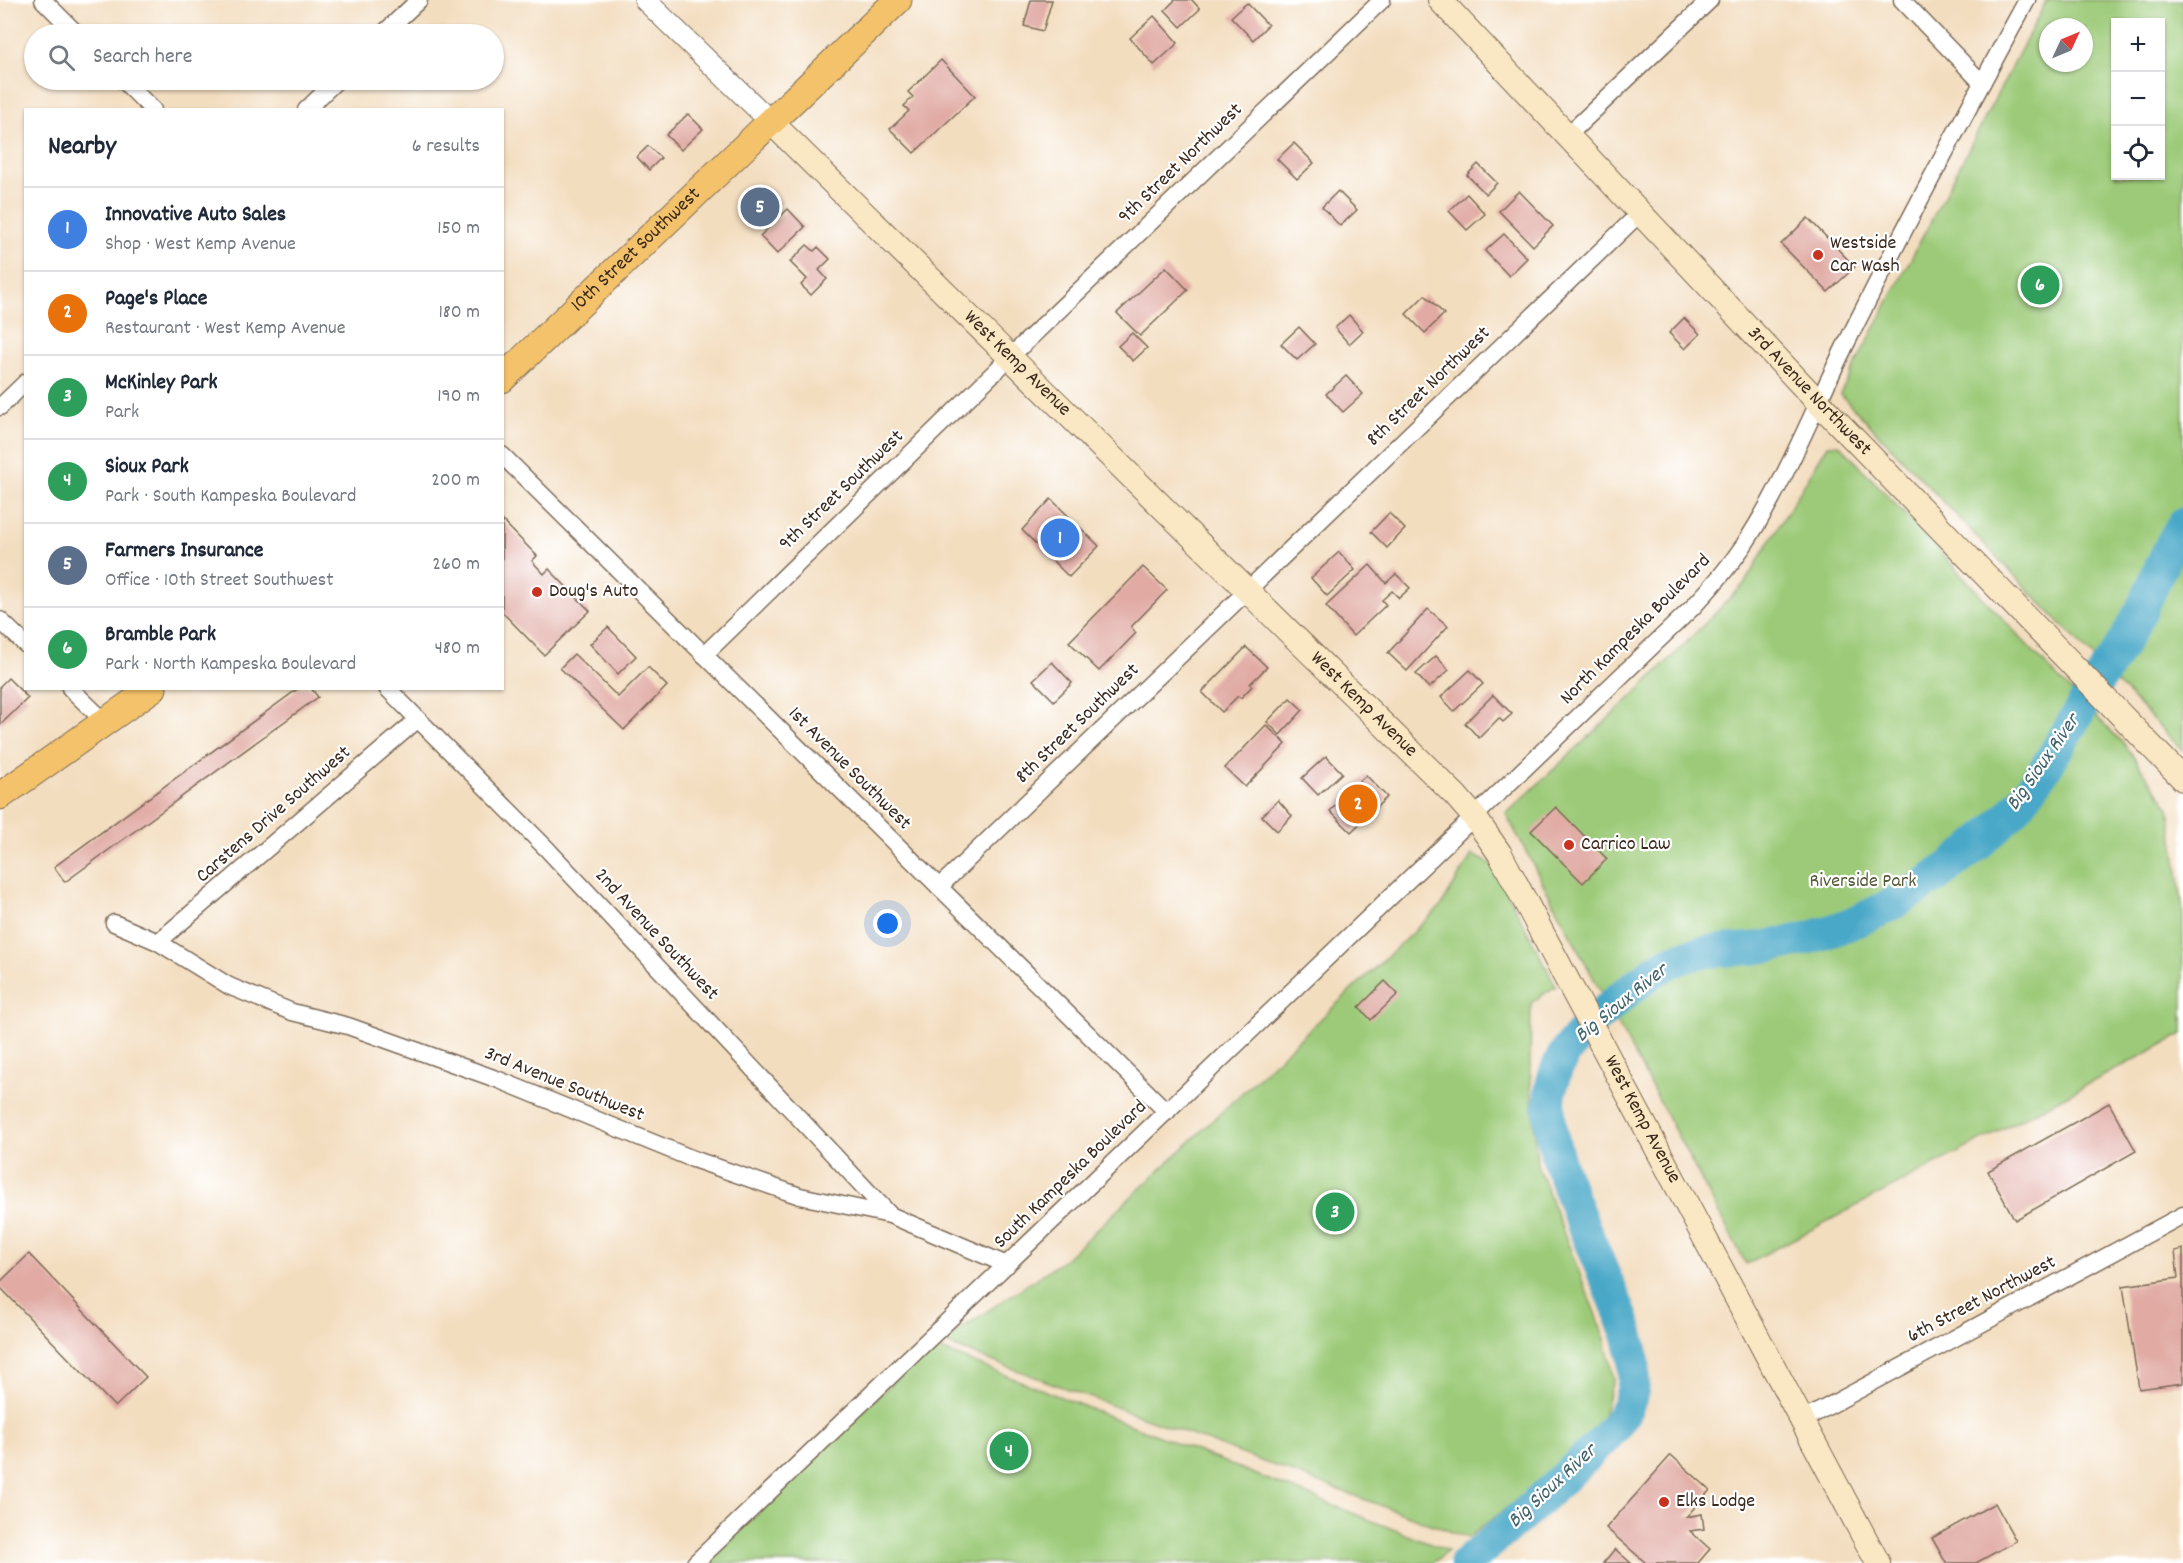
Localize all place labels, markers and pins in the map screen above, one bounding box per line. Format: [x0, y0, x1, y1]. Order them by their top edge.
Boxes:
pin: 5 [740, 184, 780, 230]
place label: Westside Car Wash [1830, 230, 1900, 281]
marker: Westside Car Wash [1811, 248, 1825, 262]
pin: 6 [2020, 262, 2060, 308]
pin: 1 [1040, 516, 1080, 560]
place label: Doug's Auto [549, 578, 638, 606]
marker: Doug's Auto [530, 585, 544, 599]
pin: 2 [1338, 782, 1378, 826]
place label: Carrico Law [1581, 831, 1671, 859]
marker: Carrico Law [1562, 838, 1576, 852]
pin: 3 [1316, 1190, 1354, 1234]
pin: 4 [990, 1428, 1028, 1474]
place label: Elks Lodge [1676, 1488, 1755, 1516]
marker: Elks Lodge [1657, 1495, 1671, 1509]

